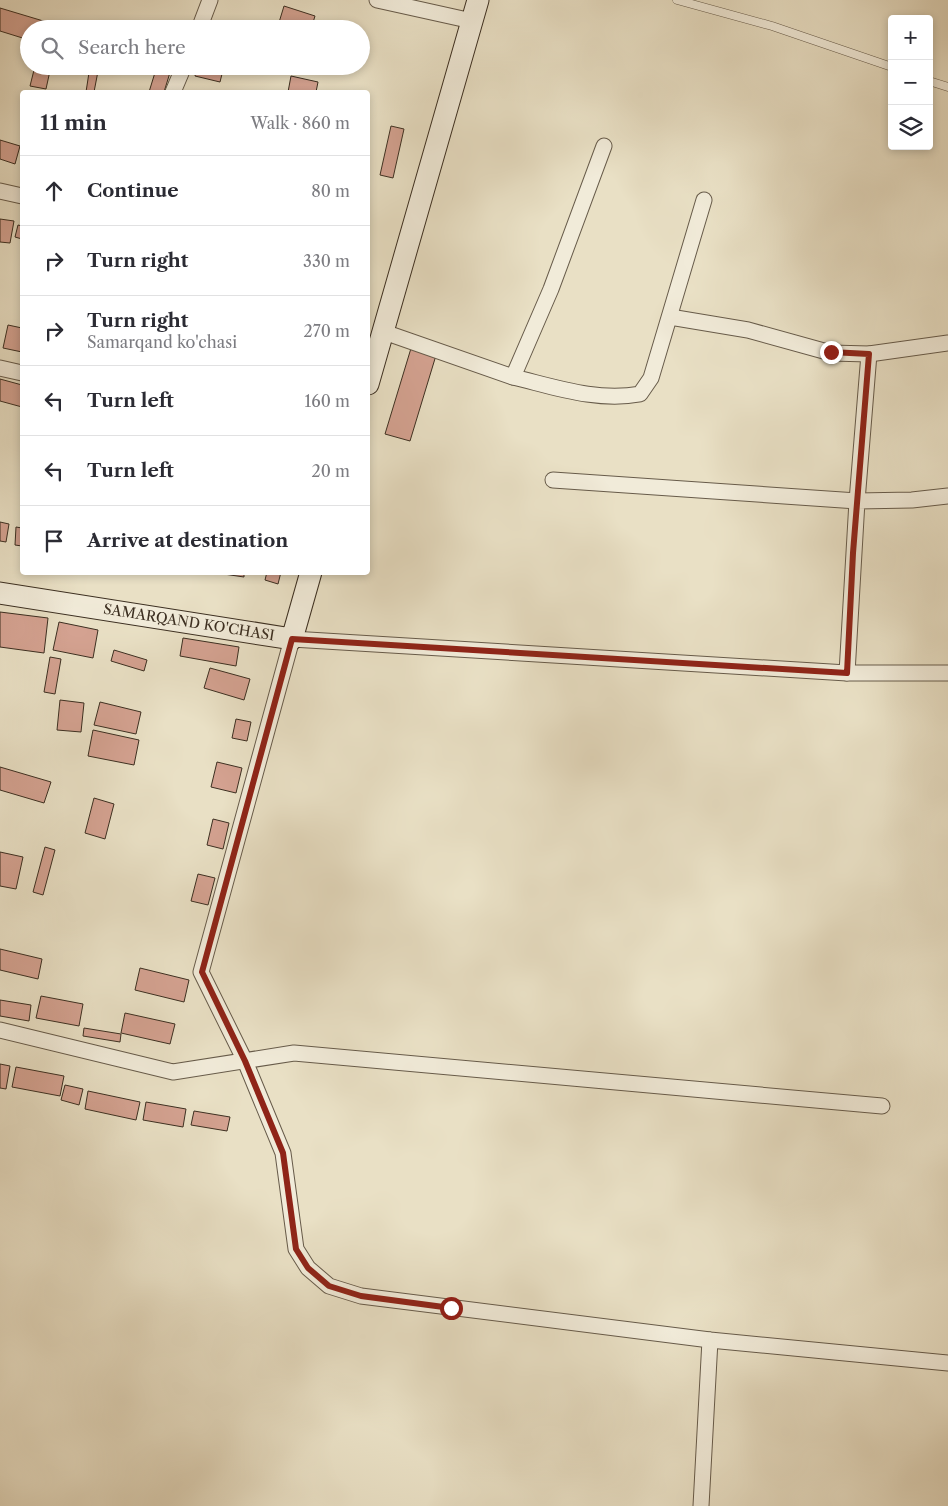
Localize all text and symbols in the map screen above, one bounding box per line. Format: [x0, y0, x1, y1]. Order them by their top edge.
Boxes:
map controls [888, 15, 933, 150]
button: + [888, 15, 933, 60]
search box [20, 20, 370, 75]
icon: search [38, 34, 66, 62]
text: Search here [78, 36, 186, 59]
button: − [888, 60, 933, 105]
button: layers [888, 105, 933, 150]
text: 11 min [40, 110, 107, 135]
text: Walk · 860 m [251, 113, 350, 133]
icon: ahead [40, 177, 68, 205]
text: Continue [87, 179, 179, 202]
text: 80 m [311, 181, 350, 201]
icon: right [40, 247, 68, 275]
text: Turn right [87, 249, 188, 272]
text: 330 m [303, 251, 350, 271]
text: Turn right [87, 309, 188, 332]
icon: right [40, 317, 68, 345]
text: 270 m [304, 321, 350, 341]
text: Samarqand ko'chasi [87, 332, 237, 352]
route end [820, 341, 843, 364]
icon: left [40, 387, 68, 415]
text: Turn left [87, 389, 174, 412]
text: 160 m [305, 391, 350, 411]
icon: left [40, 457, 68, 485]
text: Turn left [87, 459, 174, 482]
text: 20 m [311, 461, 350, 481]
icon: arrive [40, 527, 68, 555]
text: Arrive at destination [87, 529, 288, 552]
street label: SAMARQAND KO'CHASI [102, 600, 276, 644]
route start [440, 1297, 463, 1320]

